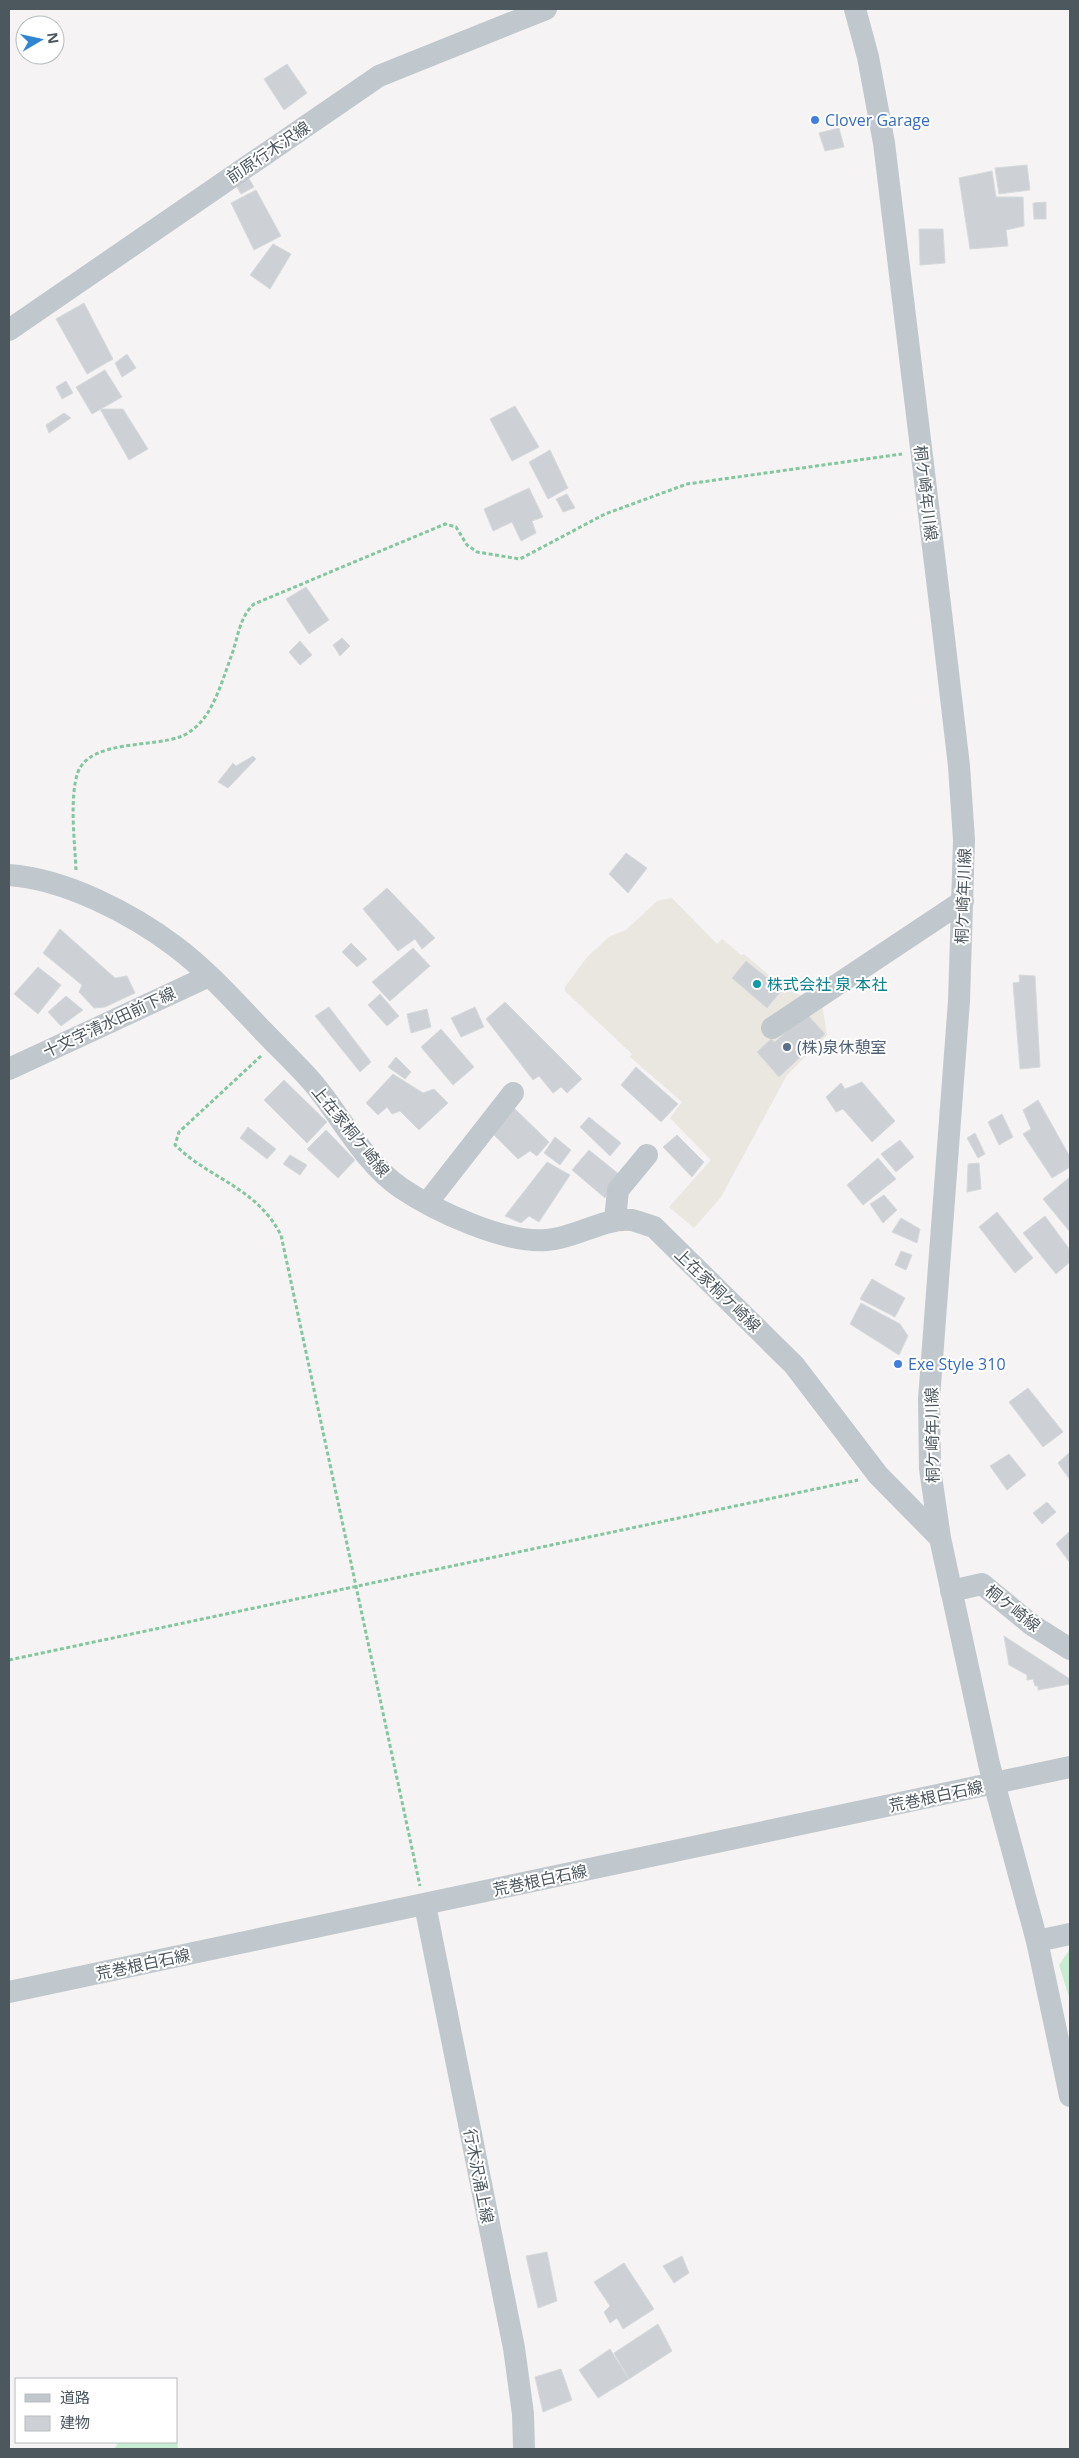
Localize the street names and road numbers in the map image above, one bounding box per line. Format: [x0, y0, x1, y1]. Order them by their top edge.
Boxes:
street label: 前原行木沢線 [222, 116, 314, 188]
street label: 桐ケ崎年川線 [909, 444, 943, 542]
street label: 桐ケ崎年川線 [950, 848, 976, 944]
street label: 十文字清水田前下線 [39, 982, 179, 1062]
street label: 上在家桐ケ崎線 [307, 1081, 395, 1181]
street label: 上在家桐ケ崎線 [670, 1243, 766, 1337]
street label: 桐ケ崎年川線 [920, 1387, 944, 1483]
street label: 桐ケ崎線 [981, 1580, 1045, 1636]
street label: 荒巻根白石線 [887, 1775, 985, 1817]
street label: 荒巻根白石線 [491, 1859, 589, 1901]
street label: 荒巻根白石線 [94, 1943, 192, 1985]
street label: 行木沢涌上線 [459, 2127, 499, 2225]

